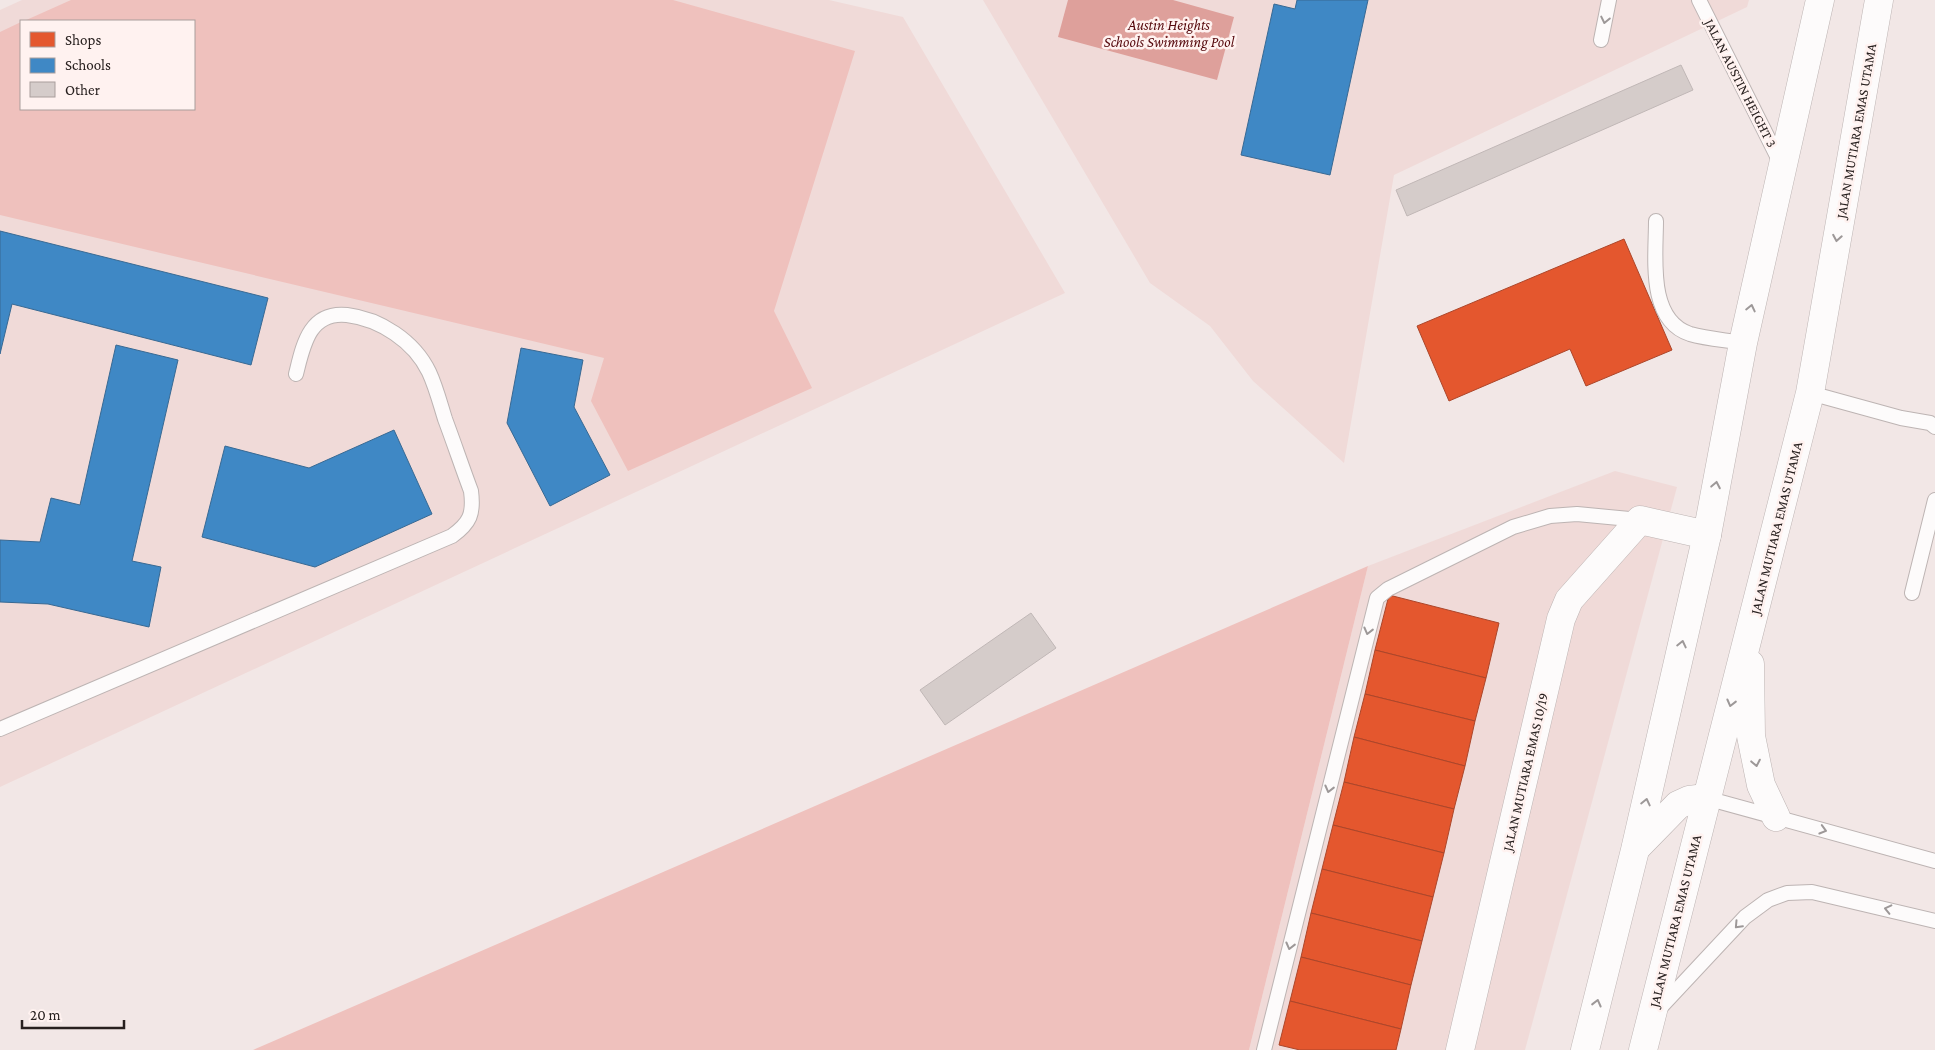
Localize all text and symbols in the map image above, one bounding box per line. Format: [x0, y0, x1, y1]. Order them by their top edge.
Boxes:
street label: JALAN AUSTIN HEIGHT 3 [1701, 14, 1780, 150]
one-way arrow [1600, 15, 1611, 24]
water label: Austin Heights Schools Swimming Pool [1104, 17, 1235, 51]
legend [20, 20, 195, 110]
text: Shops [65, 32, 101, 49]
street label: JALAN MUTIARA EMAS UTAMA [1832, 42, 1879, 222]
text: Schools [65, 57, 111, 73]
text: Other [65, 82, 101, 98]
one-way arrow [1833, 233, 1843, 242]
one-way arrow [1745, 304, 1756, 313]
street label: JALAN MUTIARA EMAS UTAMA [1746, 440, 1805, 618]
one-way arrow [1711, 480, 1721, 489]
one-way arrow [1363, 626, 1374, 635]
one-way arrow [1676, 639, 1687, 648]
street label: JALAN MUTIARA EMAS 10/19 [1499, 691, 1551, 855]
one-way arrow [1726, 698, 1736, 706]
one-way arrow [1751, 759, 1761, 768]
one-way arrow [1324, 784, 1335, 793]
one-way arrow [1640, 798, 1651, 807]
one-way arrow [1818, 824, 1827, 835]
street label: JALAN MUTIARA EMAS UTAMA [1645, 833, 1704, 1011]
one-way arrow [1883, 904, 1892, 915]
one-way arrow [1735, 919, 1744, 928]
one-way arrow [1285, 942, 1296, 951]
scale bar [22, 998, 125, 1030]
one-way arrow [1591, 998, 1602, 1007]
text: 20 m [30, 1007, 61, 1023]

